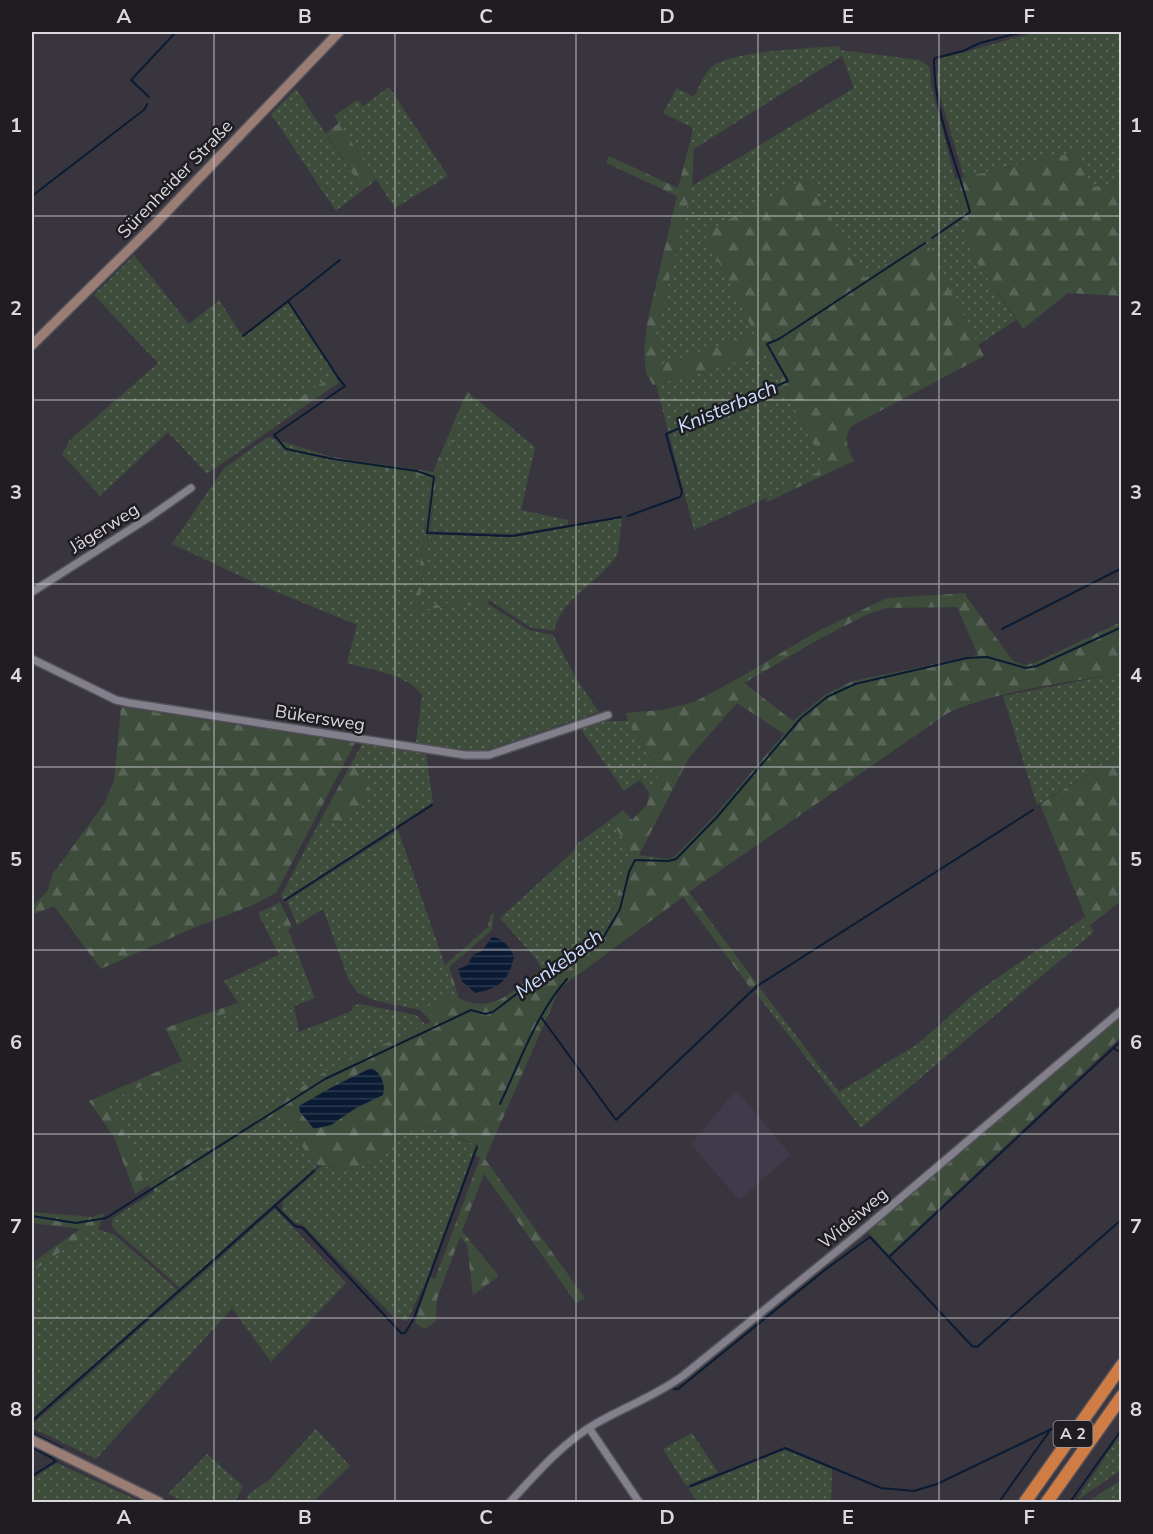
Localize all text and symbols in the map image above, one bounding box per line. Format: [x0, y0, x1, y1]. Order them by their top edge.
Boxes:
text: A [117, 3, 132, 30]
text: B [298, 3, 312, 30]
text: C [479, 3, 493, 30]
text: D [659, 3, 675, 30]
text: E [842, 3, 854, 30]
text: F [1023, 3, 1035, 30]
text: 1 [10, 112, 22, 139]
text: 1 [1130, 112, 1142, 139]
street label: Sürenheider Straße [112, 114, 238, 244]
text: 2 [10, 295, 22, 322]
text: 2 [1130, 295, 1142, 322]
water label: Knisterbach [673, 374, 781, 440]
text: 3 [10, 479, 22, 506]
text: 3 [1130, 479, 1142, 506]
street label: Jägerweg [64, 497, 143, 559]
text: 4 [10, 662, 22, 689]
text: 4 [1130, 662, 1142, 689]
street label: Bükersweg [273, 699, 367, 737]
text: 5 [10, 846, 22, 873]
text: 5 [1130, 846, 1142, 873]
water label: Menkebach [510, 923, 608, 1005]
text: 6 [10, 1029, 22, 1056]
text: 6 [1130, 1029, 1142, 1056]
street label: Wideiweg [813, 1182, 893, 1254]
text: 7 [10, 1213, 22, 1240]
text: 7 [1130, 1213, 1142, 1240]
text: 8 [10, 1396, 22, 1423]
text: 8 [1130, 1396, 1142, 1423]
road number: A 2 [1054, 1421, 1092, 1447]
text: A [117, 1504, 132, 1531]
text: B [298, 1504, 312, 1531]
text: C [479, 1504, 493, 1531]
text: D [659, 1504, 675, 1531]
text: E [842, 1504, 854, 1531]
text: F [1023, 1504, 1035, 1531]

